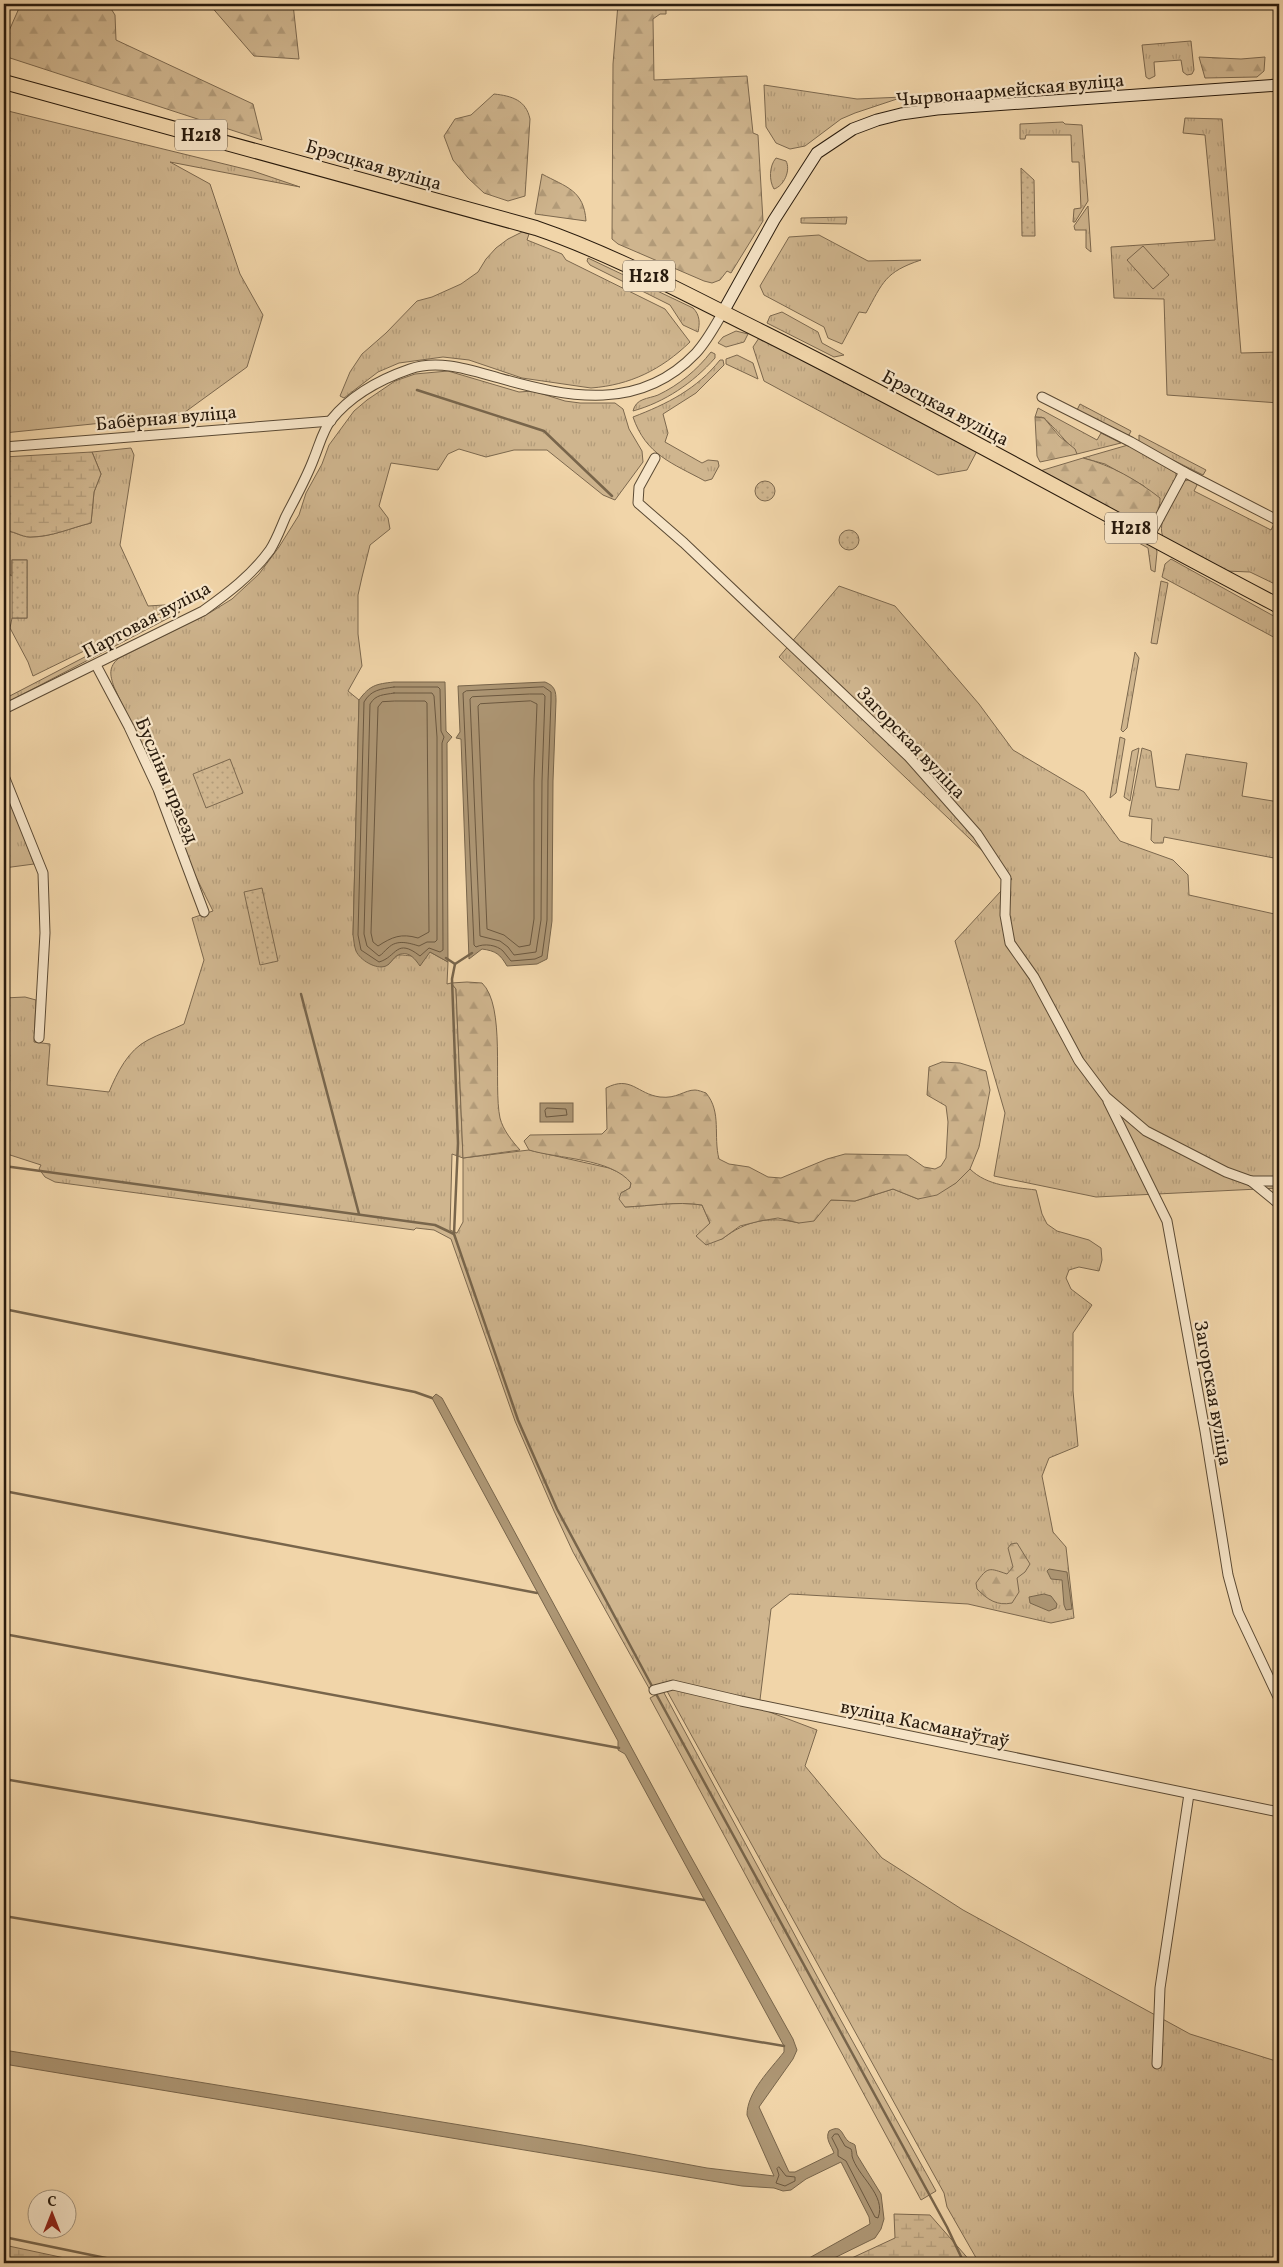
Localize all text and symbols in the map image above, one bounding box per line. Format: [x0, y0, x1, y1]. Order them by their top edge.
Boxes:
street label: Чырвонаармейская вуліца [895, 68, 1125, 114]
road number: Н218 [175, 120, 227, 150]
street label: Брэсцкая вуліца [302, 134, 445, 198]
road number: Н218 [623, 260, 675, 292]
street label: Брэсцкая вуліца [877, 364, 1013, 453]
street label: Бабёрная вуліца [94, 400, 238, 438]
road number: Н218 [1105, 512, 1157, 544]
street label: Партовая вуліца [78, 576, 216, 666]
street label: Загорская вуліца [850, 681, 971, 805]
street label: Бусліны праезд [128, 714, 205, 848]
street label: Загорская вуліца [1186, 1319, 1238, 1468]
street label: вуліца Касманаўтаў [838, 1694, 1011, 1756]
north arrow [28, 2190, 78, 2240]
text: С [47, 2193, 57, 2212]

